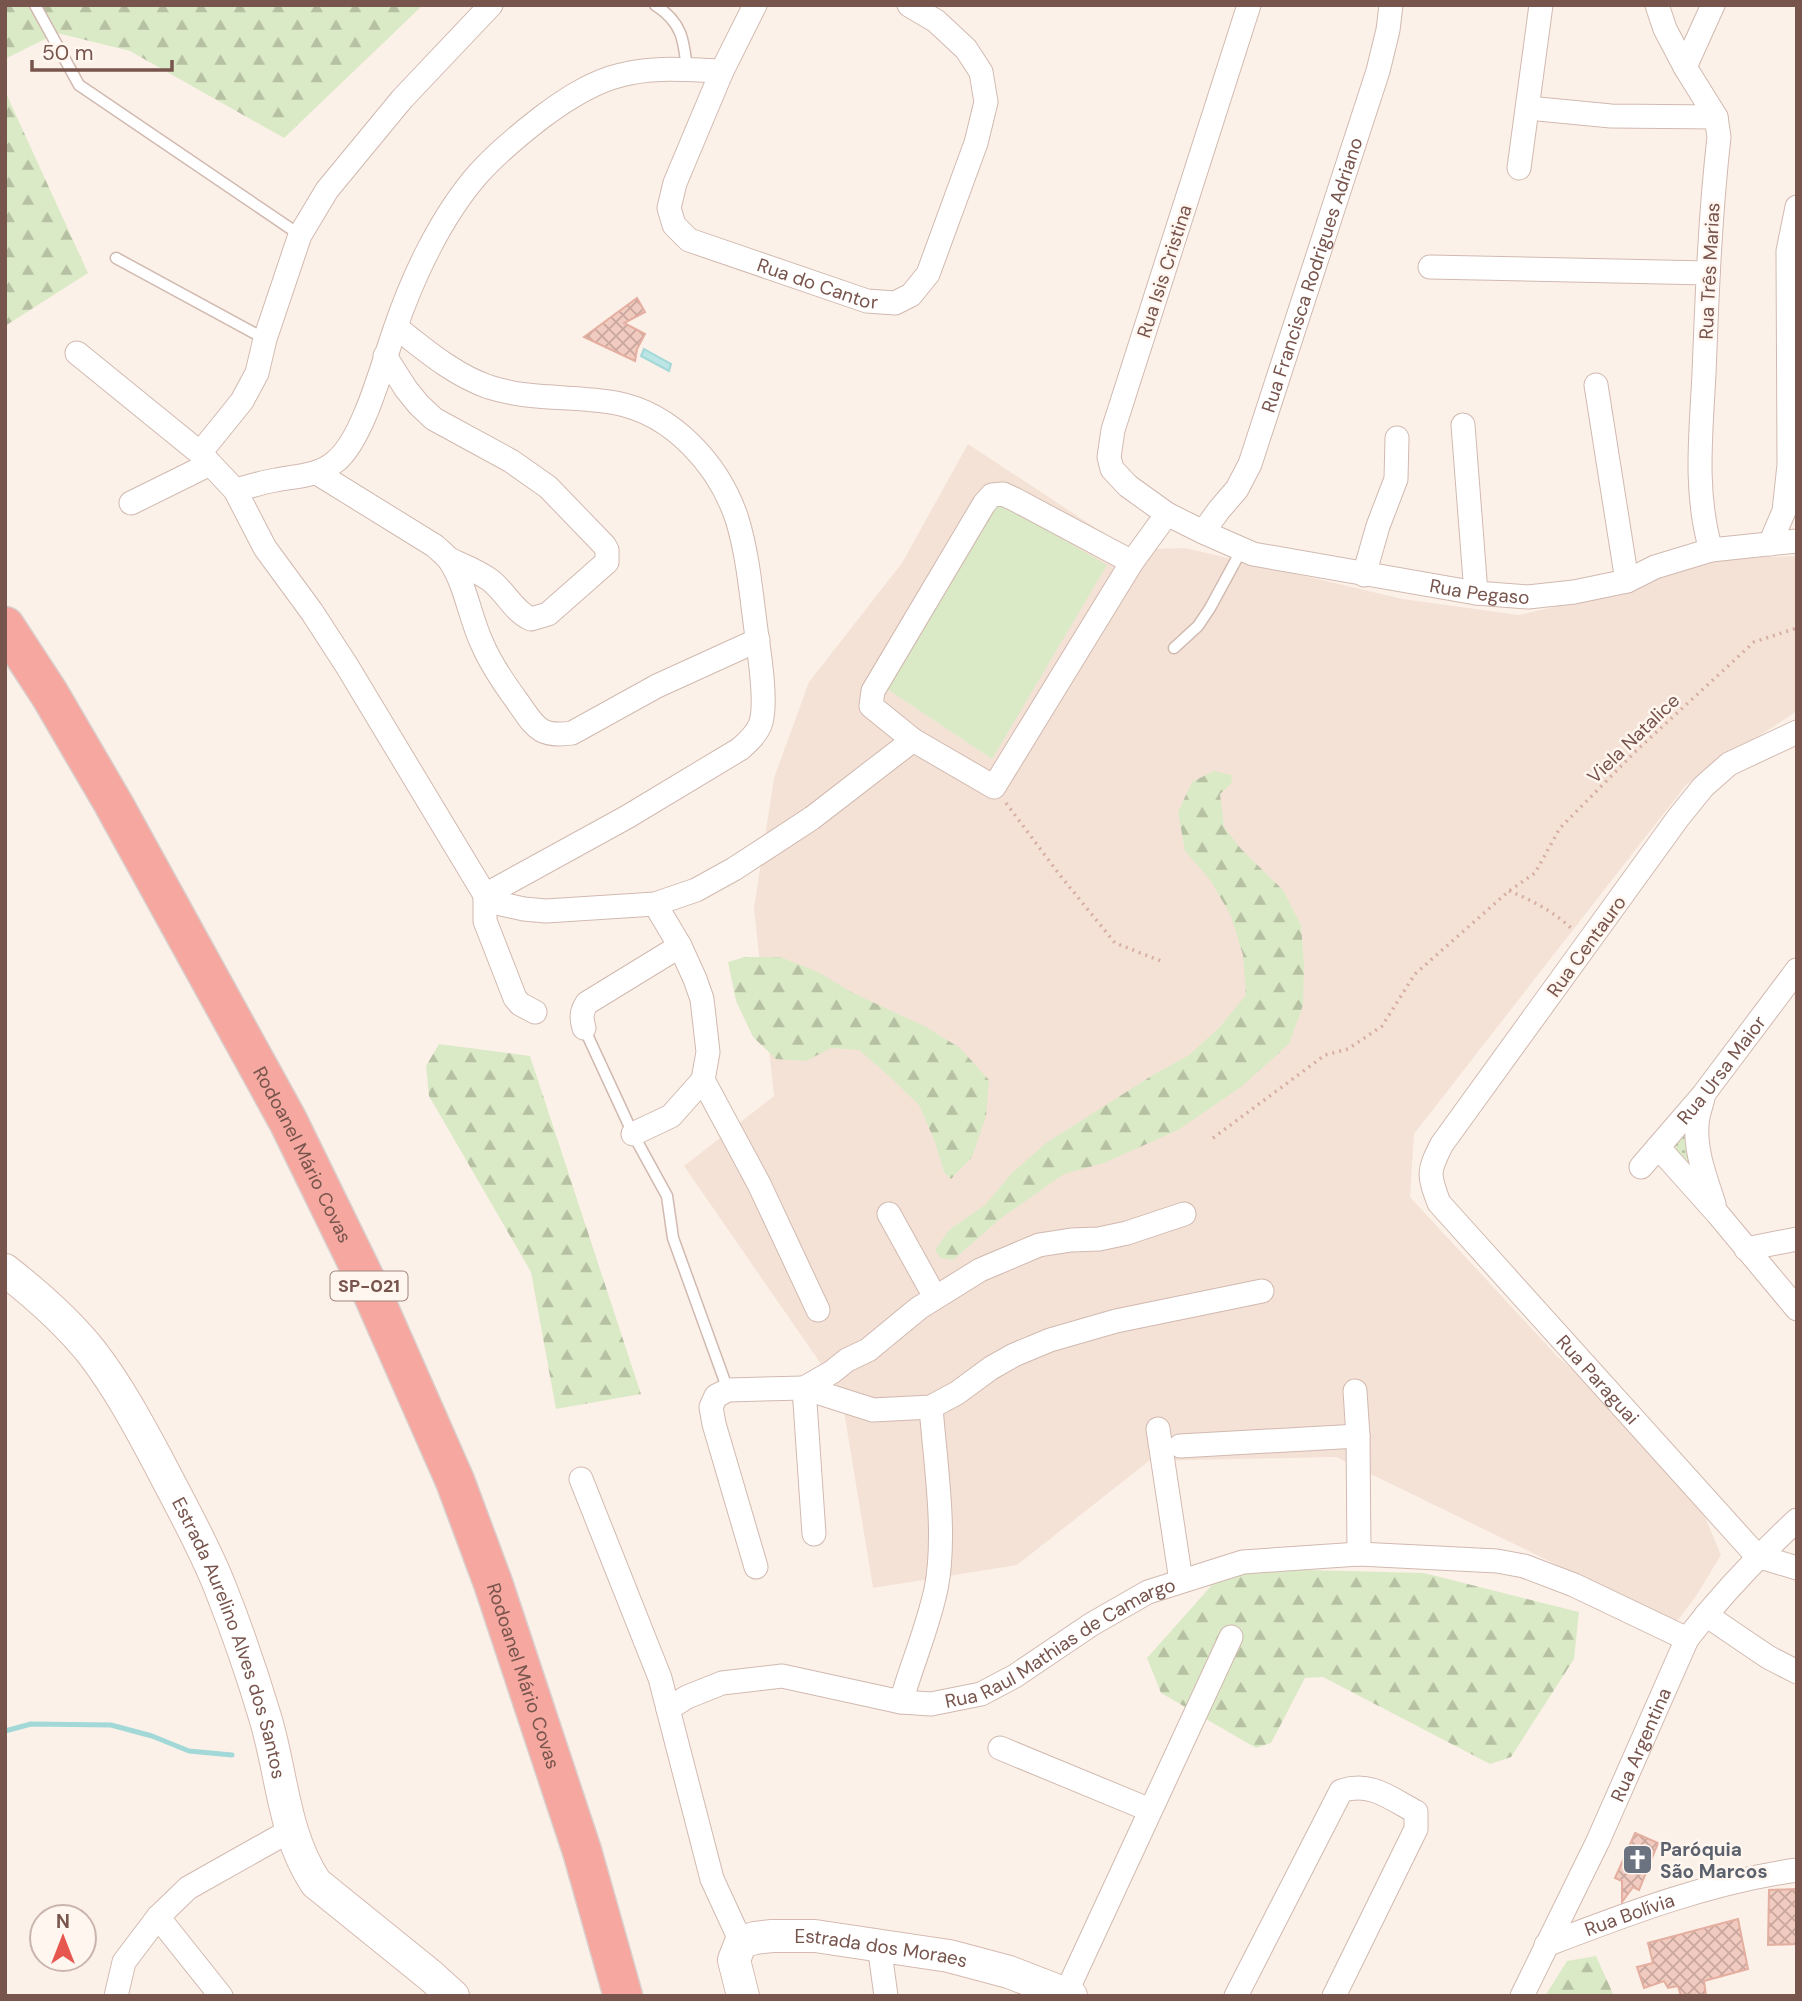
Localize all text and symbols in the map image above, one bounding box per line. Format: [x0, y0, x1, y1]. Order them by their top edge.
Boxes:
scale bar [32, 28, 172, 72]
text: 50 m [42, 39, 93, 67]
street label: Rua Francisca Rodrigues Adriano [1256, 134, 1369, 416]
street label: Rua Isis Cristina [1131, 202, 1198, 341]
street label: Rua Três Marias [1693, 202, 1726, 340]
street label: Rua do Cantor [754, 252, 879, 315]
street label: Rua Pegaso [1428, 573, 1531, 610]
street label: Viela Natalice [1582, 688, 1685, 789]
street label: Rua Centauro [1541, 891, 1632, 1002]
street label: Rua Ursa Maior [1671, 1011, 1771, 1130]
street label: Rodoanel Mário Covas [247, 1062, 358, 1247]
road number: SP-021 [330, 1272, 408, 1301]
street label: Rua Paraguai [1551, 1330, 1644, 1430]
street label: Estrada Aurelino Alves dos Santos [166, 1493, 291, 1781]
street label: Rua Raul Mathias de Camargo [943, 1572, 1179, 1714]
street label: Rodoanel Mário Covas [481, 1580, 566, 1772]
street label: Rua Argentina [1605, 1684, 1677, 1806]
place label: Paróquia São Marcos [1660, 1837, 1768, 1884]
church icon: Paróquia São Marcos [1620, 1843, 1654, 1877]
street label: Rua Bolívia [1581, 1887, 1678, 1942]
north arrow [28, 1903, 98, 1973]
text: N [56, 1909, 70, 1934]
street label: Estrada dos Moraes [794, 1924, 970, 1973]

